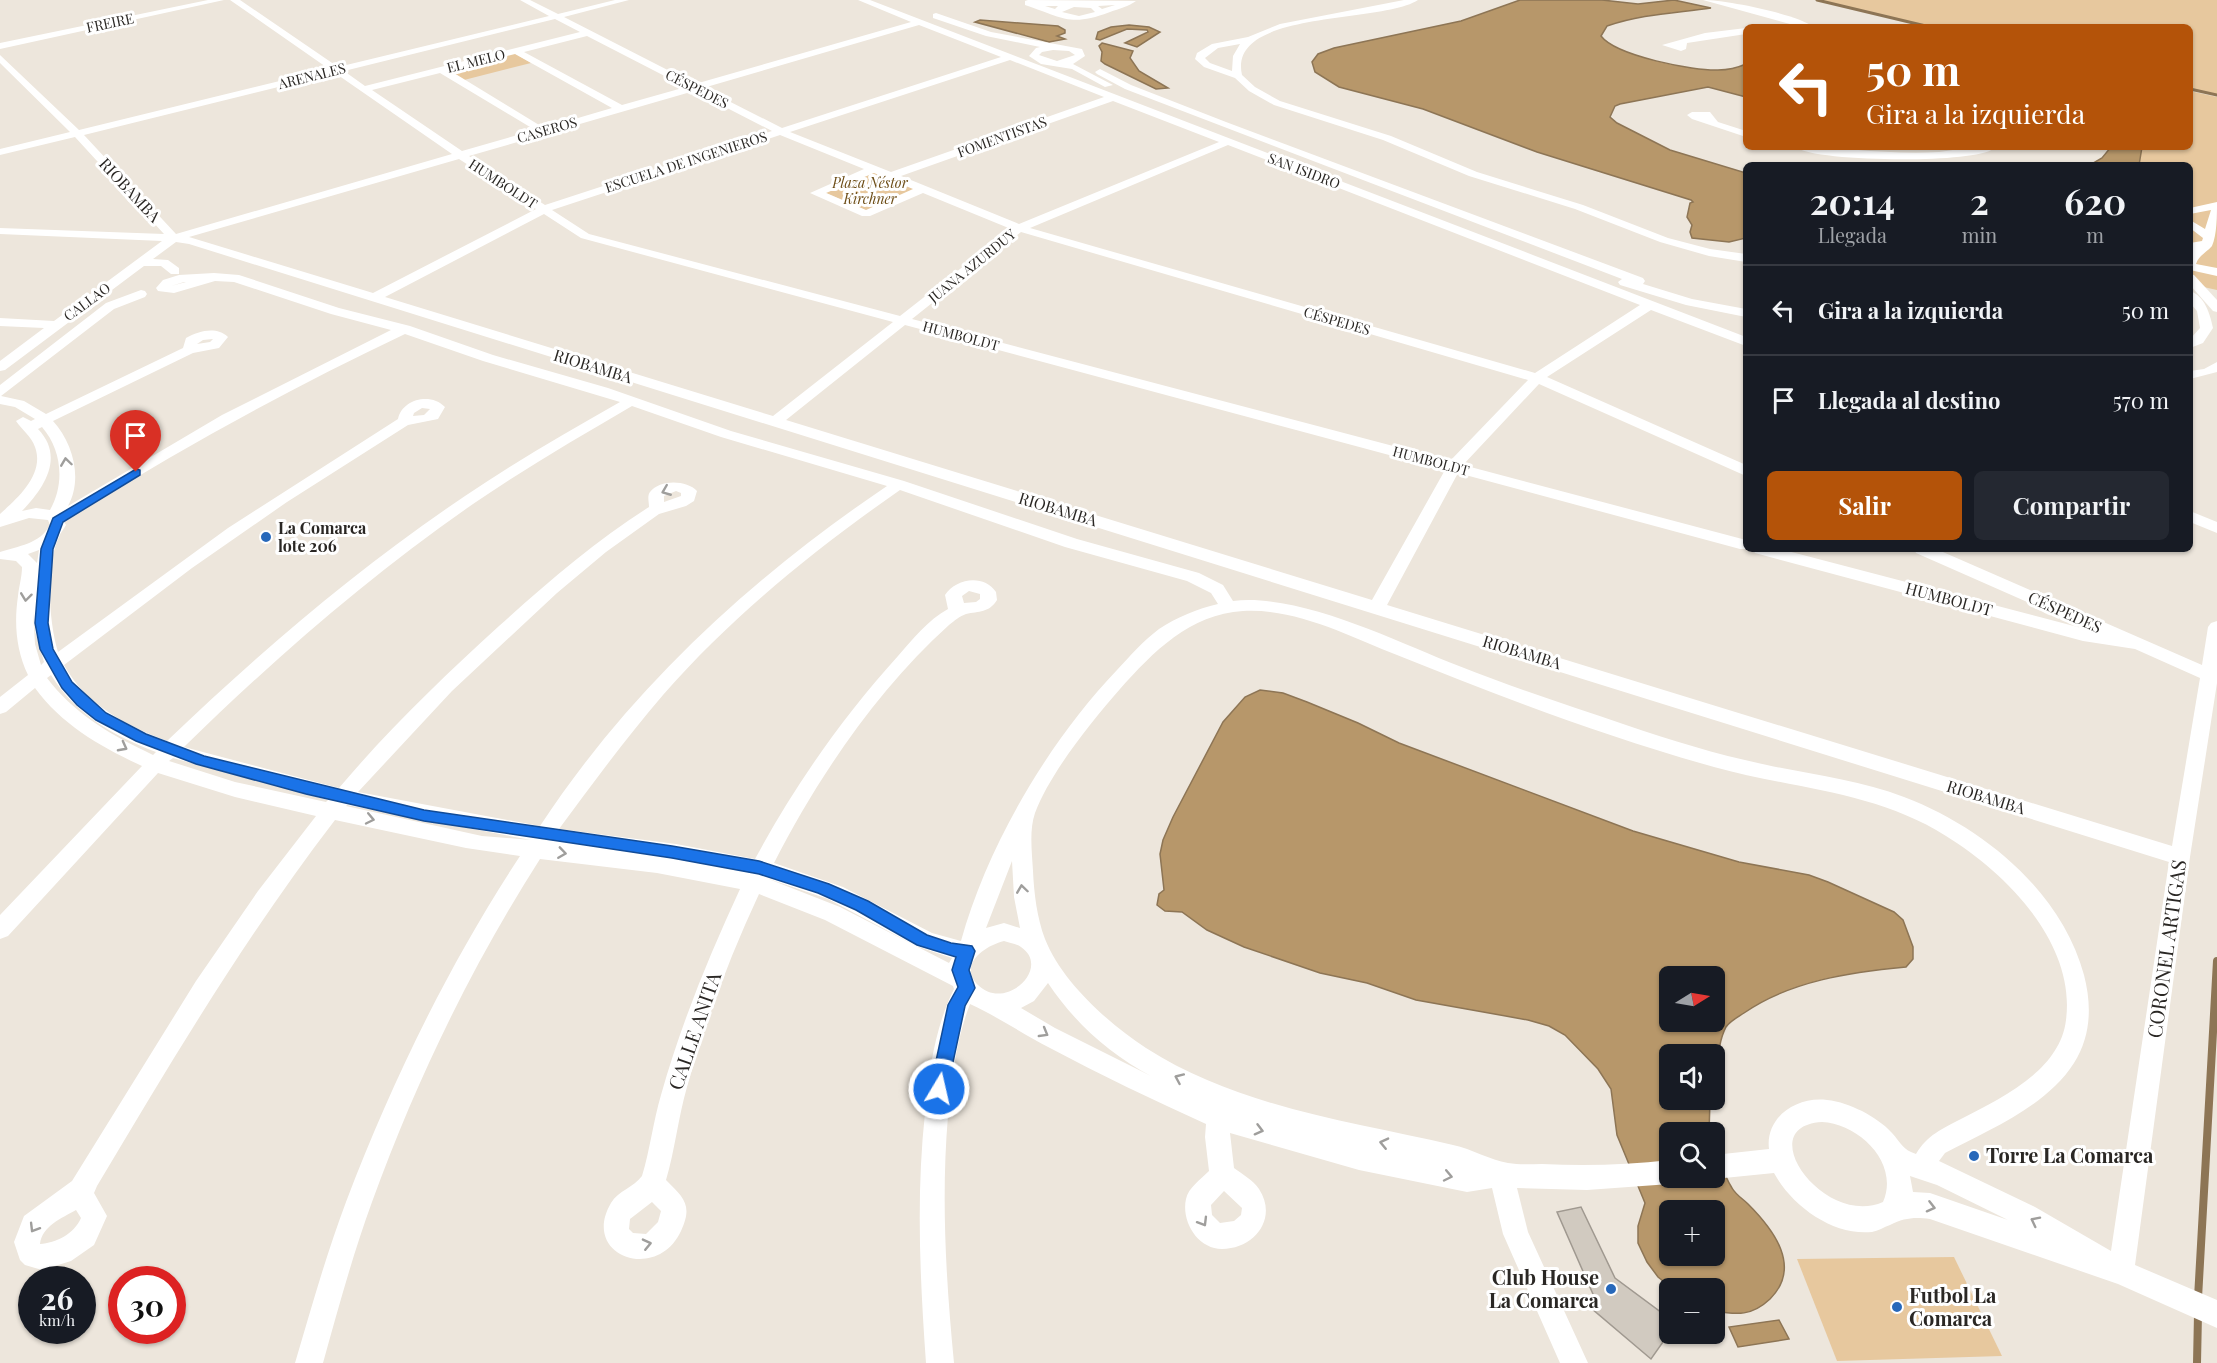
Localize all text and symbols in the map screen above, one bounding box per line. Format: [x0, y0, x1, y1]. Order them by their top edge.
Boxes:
street label: FREIRE [84, 8, 135, 37]
text: 50 m [1866, 41, 1960, 97]
street label: EL MELO [445, 44, 507, 77]
icon: left [1767, 48, 1845, 126]
street label: ARENALES [275, 58, 348, 93]
street label: CÉSPEDES [662, 65, 732, 113]
text: Gira a la izquierda [1866, 95, 2085, 131]
street label: CASEROS [515, 112, 579, 147]
street label: FOMENTISTAS [954, 112, 1049, 162]
street label: ESCUELA DE INGENIEROS [602, 126, 769, 197]
street label: SAN ISIDRO [1265, 148, 1343, 193]
street label: RIOBAMBA [95, 153, 166, 227]
street label: HUMBOLDT [465, 154, 542, 213]
park label: Plaza Néstor Kirchner [831, 173, 909, 208]
text: 20:14 [1810, 176, 1895, 224]
text: 2 [1970, 176, 1989, 224]
text: 620 [2064, 176, 2126, 224]
text: Llegada [1818, 221, 1887, 248]
text: min [1962, 221, 1997, 248]
text: m [2086, 221, 2104, 248]
street label: JUANA AZURDUY [923, 224, 1020, 307]
street label: CALLAO [59, 278, 114, 325]
icon: left [1767, 294, 1800, 327]
text: Gira a la izquierda [1818, 295, 2003, 325]
text: 50 m [2122, 295, 2169, 325]
street label: CÉSPEDES [1302, 302, 1373, 339]
street label: HUMBOLDT [921, 316, 1002, 355]
street label: RIOBAMBA [551, 344, 636, 388]
icon: arrive [1767, 384, 1800, 417]
text: Llegada al destino [1818, 385, 2000, 415]
text: 570 m [2113, 385, 2169, 415]
pin [110, 410, 161, 472]
icon: arrive [119, 419, 152, 452]
street label: HUMBOLDT [1391, 441, 1472, 480]
one-way arrow [60, 457, 72, 466]
button: Salir [1767, 471, 1962, 540]
button: Compartir [1974, 471, 2169, 540]
one-way arrow [661, 483, 671, 496]
street label: RIOBAMBA [1016, 487, 1101, 531]
place label: La Comarca lote 206 [278, 517, 367, 556]
marker: La Comarca lote 206 [259, 530, 273, 544]
street label: HUMBOLDT [1903, 577, 1995, 620]
street label: CÉSPEDES [2025, 586, 2105, 637]
one-way arrow [20, 593, 33, 602]
street label: RIOBAMBA [1480, 630, 1565, 674]
one-way arrow [117, 740, 128, 752]
street label: RIOBAMBA [1944, 775, 2029, 819]
one-way arrow [365, 812, 375, 825]
one-way arrow [557, 846, 566, 859]
street label: CORONEL ARTIGAS [2140, 858, 2191, 1040]
one-way arrow [1017, 884, 1029, 893]
north arrow [1659, 966, 1725, 1032]
map controls [1659, 966, 1725, 1344]
street label: CALLE ANITA [661, 968, 727, 1093]
one-way arrow [1038, 1025, 1048, 1037]
button: sound [1659, 1044, 1725, 1110]
position arrow [907, 1057, 971, 1121]
one-way arrow [1174, 1074, 1185, 1086]
one-way arrow [1254, 1122, 1264, 1135]
button: search [1659, 1122, 1725, 1188]
one-way arrow [1380, 1137, 1390, 1150]
place label: Torre La Comarca [1986, 1141, 2154, 1168]
marker: Torre La Comarca [1967, 1149, 1981, 1163]
one-way arrow [1443, 1169, 1453, 1182]
button: + [1659, 1200, 1725, 1266]
one-way arrow [1926, 1200, 1936, 1213]
one-way arrow [1196, 1216, 1207, 1226]
one-way arrow [2030, 1217, 2041, 1228]
one-way arrow [29, 1222, 41, 1232]
one-way arrow [642, 1238, 652, 1251]
place label: Club House La Comarca [1489, 1263, 1600, 1313]
speed limit sign: 30 [108, 1266, 186, 1344]
text: 26 [41, 1278, 73, 1318]
button: − [1659, 1278, 1725, 1344]
place label: Futbol La Comarca [1909, 1281, 1997, 1331]
marker: Club House La Comarca [1604, 1282, 1618, 1296]
marker: Futbol La Comarca [1890, 1300, 1904, 1314]
text: km/h [39, 1310, 75, 1330]

